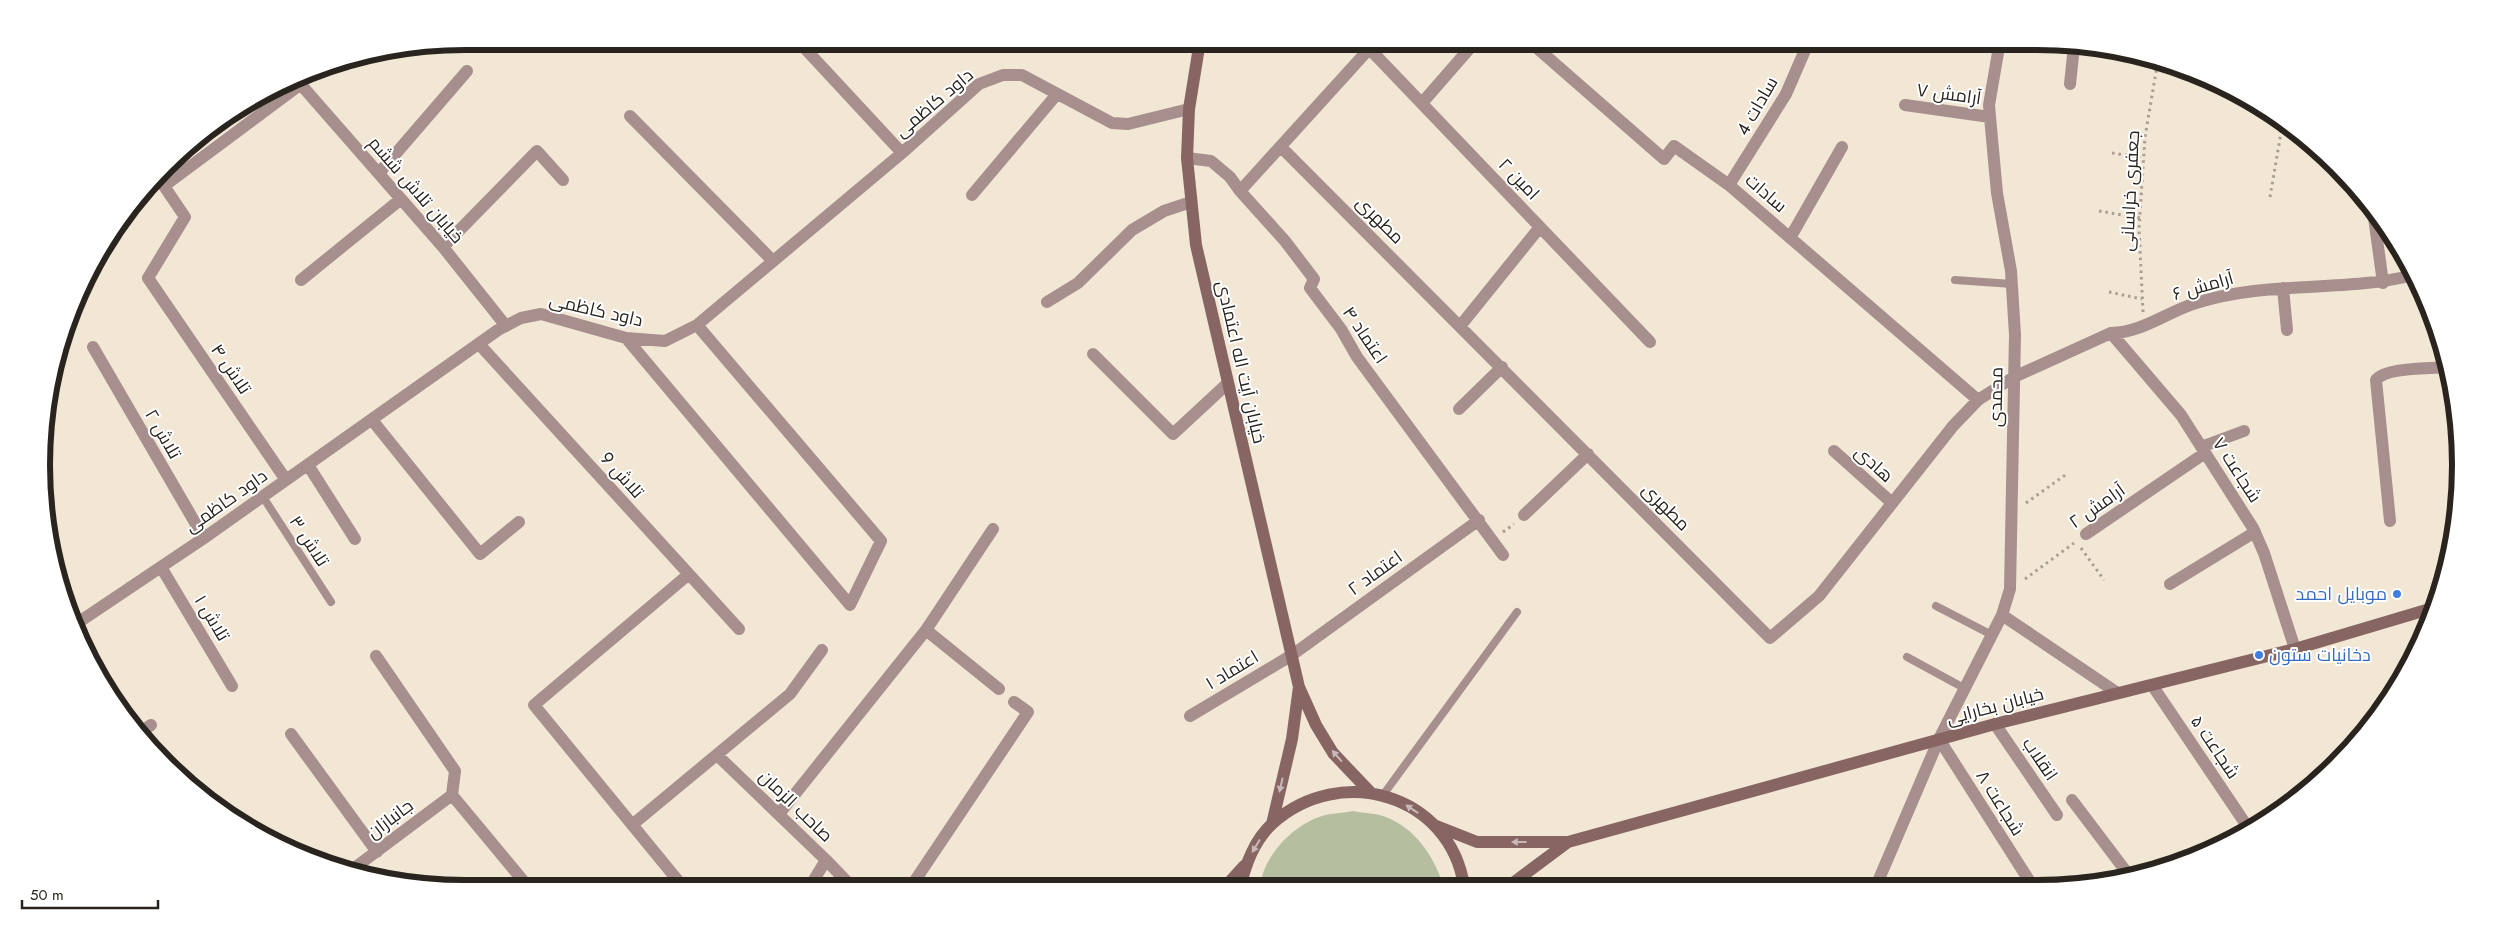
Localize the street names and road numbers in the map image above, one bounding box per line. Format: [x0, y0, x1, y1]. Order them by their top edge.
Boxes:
street label: داود کاظمی [889, 62, 979, 144]
street label: سادات 4 [1730, 72, 1784, 140]
street label: آرامش ۷ [1915, 77, 1983, 111]
street label: جعفری خراسانی [2114, 130, 2146, 252]
street label: خیابان تلاش ششم [362, 131, 470, 249]
street label: امین ۲ [1493, 152, 1545, 206]
street label: سادات [1739, 167, 1793, 219]
street label: مطهری [1350, 190, 1410, 250]
street label: آرامش ۶ [2169, 265, 2237, 307]
street label: خیابان آیت اله اعتمادی [1210, 278, 1272, 446]
street label: داود کاظمی [547, 287, 645, 333]
street label: اعتماد ۴ [1336, 301, 1394, 369]
street label: تلاش ۴ [205, 338, 258, 400]
street label: محمدی [1982, 367, 2010, 427]
street label: تلاش ۲ [138, 404, 188, 464]
street label: شجاعت ۷ [2206, 432, 2268, 508]
street label: هادی [1849, 439, 1899, 489]
street label: تلاش 9 [594, 446, 650, 504]
street label: داود کاظمی [179, 463, 273, 539]
street label: مطهری [1636, 477, 1696, 537]
street label: آرامش ۲ [2064, 477, 2131, 535]
street label: تلاش ۳ [283, 510, 335, 572]
street label: اعتماد ۲ [1342, 544, 1408, 602]
street label: تلاش ۱ [188, 590, 236, 646]
street label: اعتماد ۱ [1200, 644, 1264, 696]
street label: خیابان بخارایی [1944, 681, 2046, 731]
street label: شجاعت ۵ [2184, 710, 2246, 784]
street label: انقلاب [2016, 732, 2064, 786]
street label: صاحب الزمان [753, 764, 839, 848]
street label: شجاعت ۸ [1970, 765, 2030, 841]
street label: جانبازان [361, 793, 419, 845]

